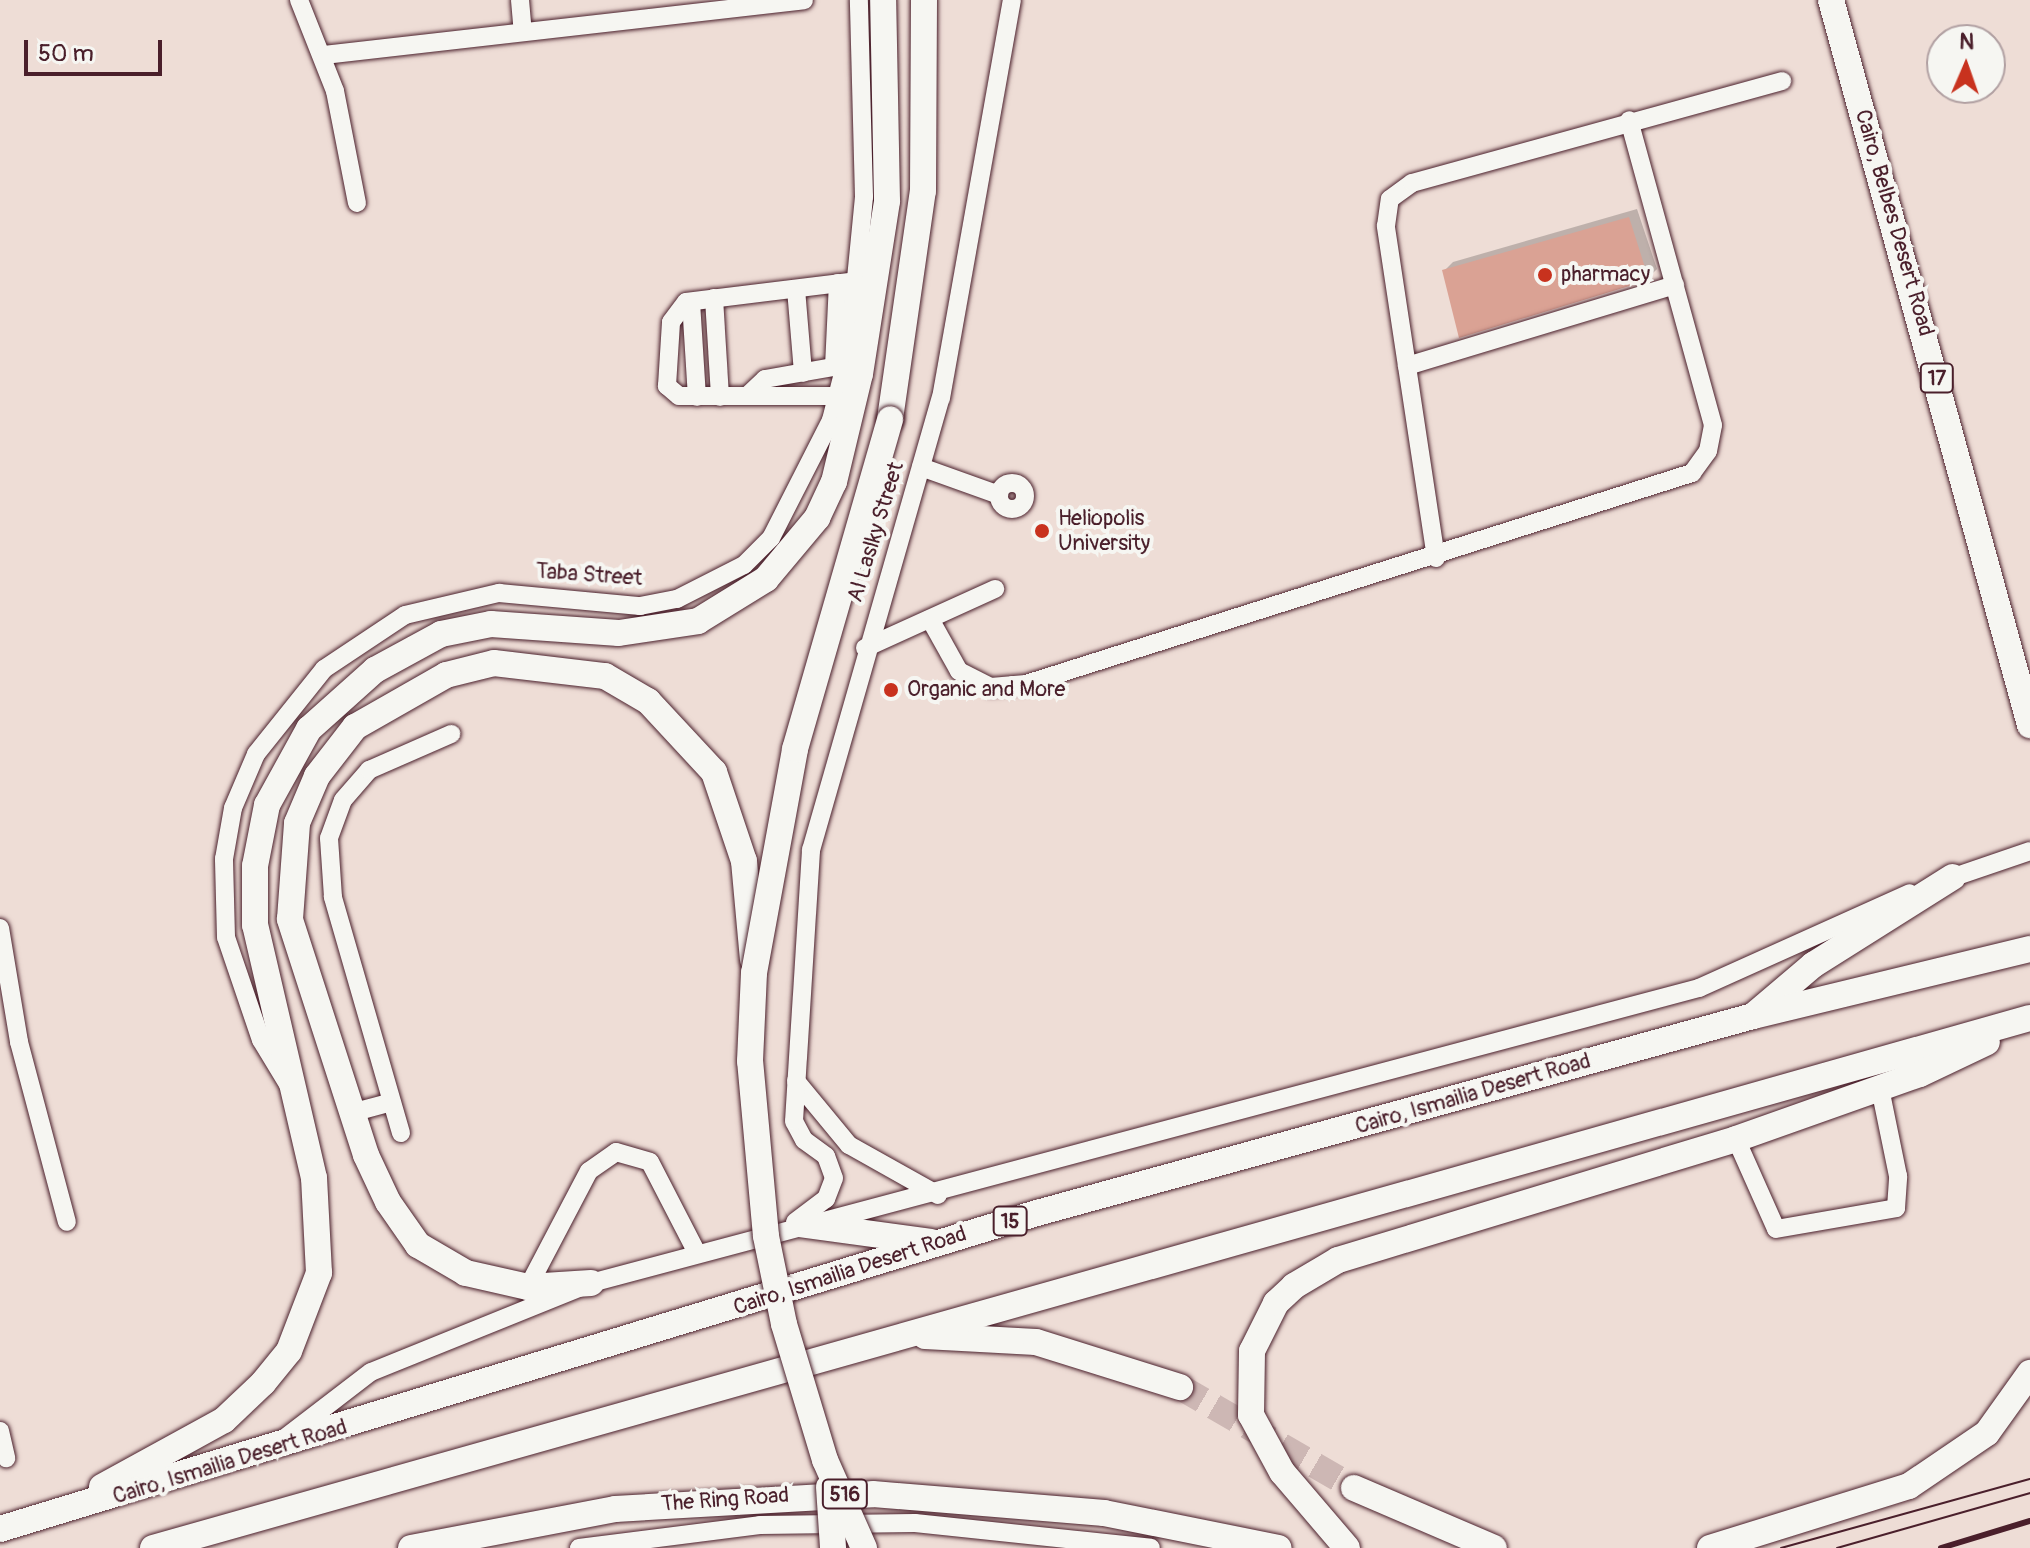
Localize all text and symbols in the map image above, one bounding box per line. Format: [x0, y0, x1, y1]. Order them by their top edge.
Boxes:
scale bar [28, 24, 166, 74]
north arrow [1926, 24, 2006, 104]
text: N [1959, 28, 1975, 56]
text: 50 m [38, 39, 94, 68]
street label: Cairo, Belbes Desert Road [1849, 107, 1939, 339]
place label: pharmacy [1561, 262, 1650, 288]
marker: pharmacy [1536, 266, 1554, 284]
road number: 17 [1919, 362, 1955, 394]
street label: Al Laslky Street [842, 459, 910, 605]
place label: Heliopolis University [1058, 505, 1150, 556]
marker: Heliopolis University [1033, 522, 1051, 540]
street label: Taba Street [535, 558, 643, 592]
place label: Organic and More [907, 677, 1065, 703]
marker: Organic and More [882, 681, 900, 699]
street label: Cairo, Ismailia Desert Road [1352, 1048, 1594, 1140]
road number: 15 [992, 1205, 1028, 1237]
street label: Cairo, Ismailia Desert Road [730, 1221, 970, 1321]
street label: Cairo, Ismailia Desert Road [110, 1414, 350, 1510]
road number: 516 [821, 1478, 869, 1510]
street label: The Ring Road [660, 1482, 790, 1518]

